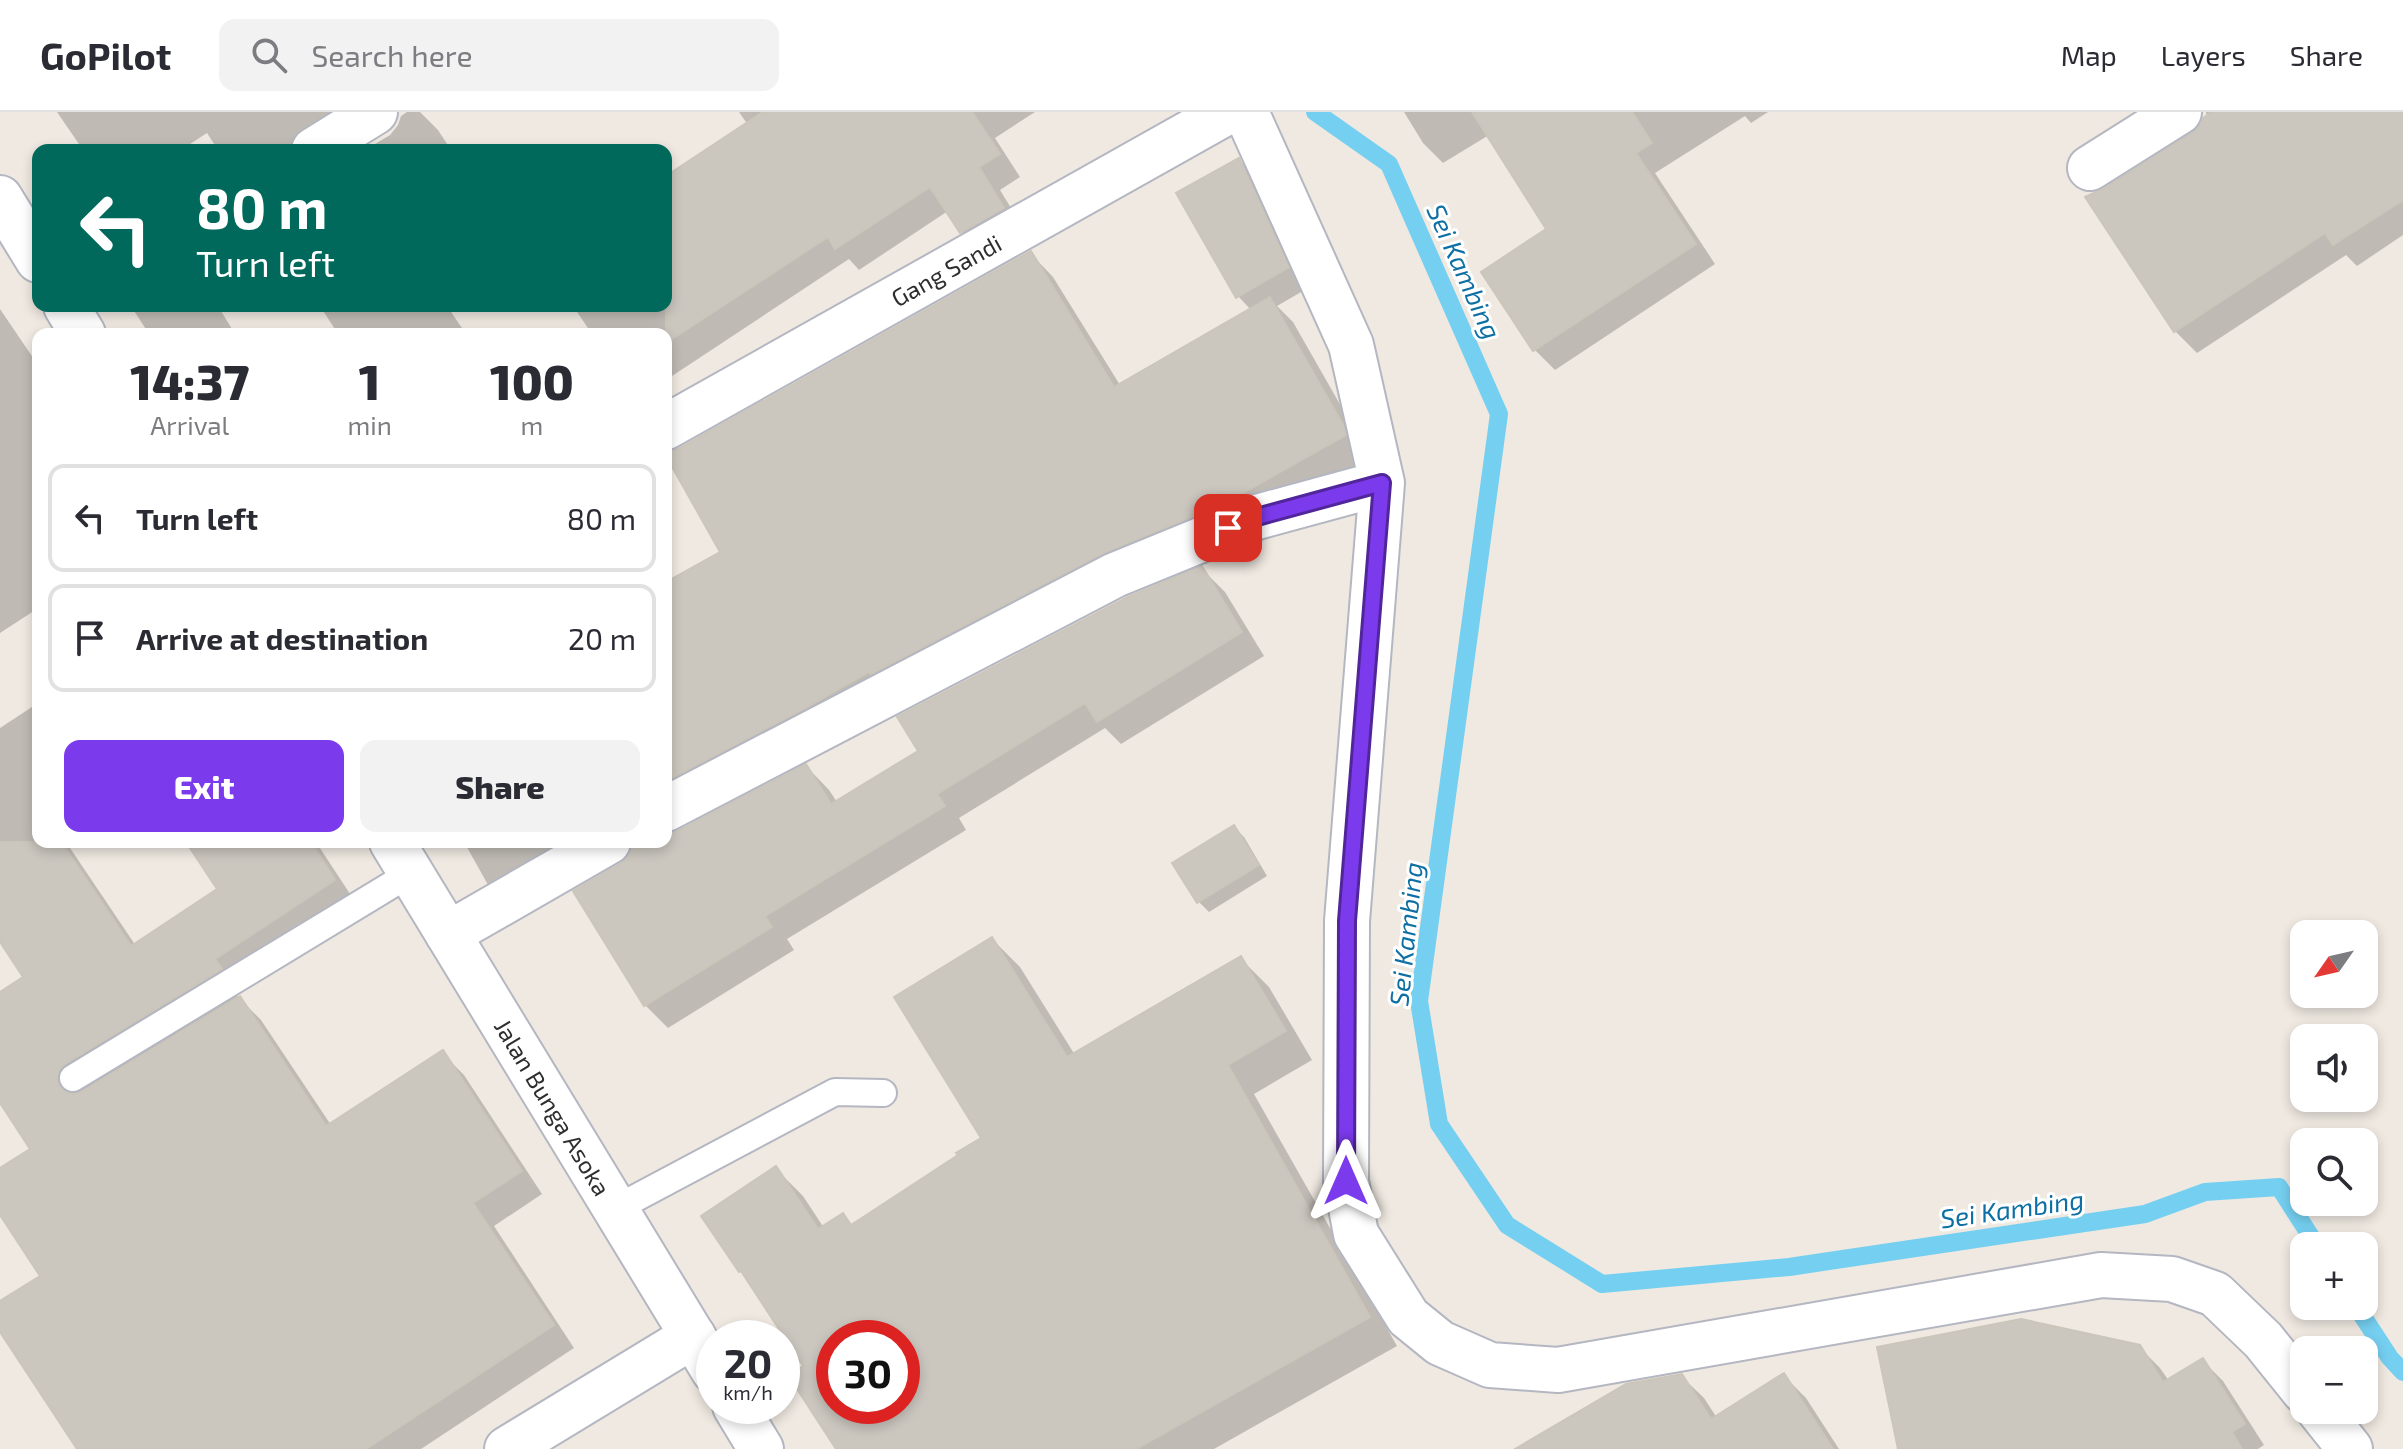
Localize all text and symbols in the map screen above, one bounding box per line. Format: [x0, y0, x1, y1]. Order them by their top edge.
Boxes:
search box [219, 19, 779, 91]
text: GoPilot [40, 32, 171, 78]
icon: search [247, 33, 291, 77]
text: Search here [311, 37, 473, 73]
text: Map [2061, 38, 2117, 72]
text: Layers [2161, 38, 2246, 72]
text: Share [2290, 38, 2363, 72]
text: 80 m [196, 173, 328, 240]
icon: left [64, 176, 168, 280]
water label: Sei Kambing [1421, 199, 1509, 343]
street label: Gang Sandi [886, 228, 1006, 312]
text: Turn left [196, 241, 335, 284]
text: 14:37 [130, 352, 249, 410]
text: 1 [359, 352, 380, 410]
text: 100 [490, 352, 574, 410]
text: Arrival [150, 409, 229, 440]
text: min [347, 409, 392, 440]
text: m [520, 409, 543, 440]
pin [1194, 494, 1262, 562]
icon: left [68, 496, 112, 540]
text: Turn left [136, 500, 258, 536]
text: 80 m [567, 500, 636, 536]
icon: arrive [1206, 506, 1250, 550]
icon: arrive [68, 616, 112, 660]
text: Arrive at destination [136, 620, 428, 656]
text: 20 m [568, 620, 636, 656]
button: Exit [64, 740, 344, 832]
button: Share [360, 740, 640, 832]
water label: Sei Kambing [1382, 860, 1428, 1008]
north arrow [2290, 920, 2378, 1008]
map controls [2290, 920, 2378, 1424]
street label: Jalan Bunga Asoka [489, 1013, 617, 1201]
button: sound [2290, 1024, 2378, 1112]
button: search [2290, 1128, 2378, 1216]
position arrow [1304, 1139, 1388, 1223]
water label: Sei Kambing [1938, 1183, 2086, 1233]
button: + [2290, 1232, 2378, 1320]
speed limit sign: 30 [816, 1320, 920, 1424]
button: − [2290, 1336, 2378, 1424]
text: 20 [724, 1338, 772, 1386]
text: km/h [723, 1380, 773, 1404]

